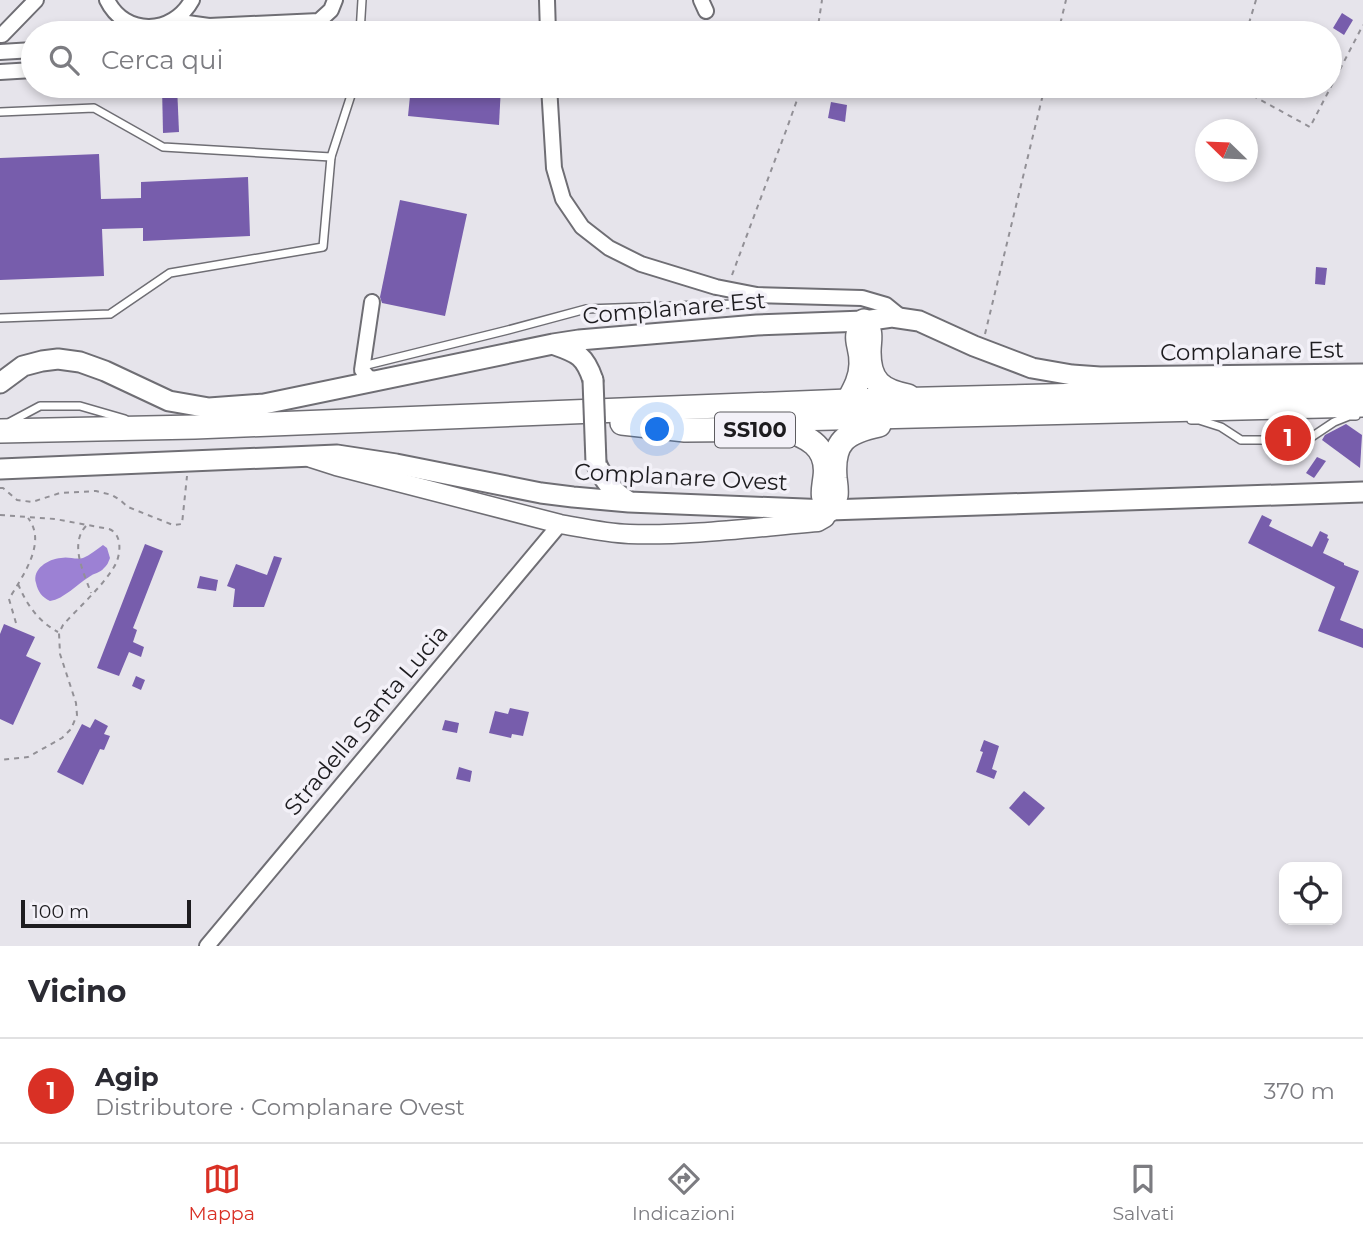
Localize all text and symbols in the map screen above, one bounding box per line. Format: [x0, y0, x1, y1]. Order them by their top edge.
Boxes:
search box [21, 21, 1342, 98]
icon: search [45, 41, 83, 79]
text: Cerca qui [101, 44, 224, 76]
north arrow [1195, 119, 1258, 182]
street label: Complanare Est [581, 286, 767, 330]
street label: Complanare Est [1160, 335, 1344, 367]
your location [640, 412, 674, 446]
road number: SS100 [715, 412, 795, 448]
pin: 1 [1265, 412, 1311, 464]
street label: Complanare Ovest [574, 457, 788, 497]
street label: Stradella Santa Lucia [278, 619, 454, 821]
map controls [1279, 862, 1342, 925]
button: locate [1279, 862, 1342, 925]
scale bar [21, 897, 191, 929]
text: 100 m [32, 900, 89, 923]
text: Vicino [28, 973, 126, 1010]
text: Agip [95, 1061, 159, 1093]
text: 1 [46, 1077, 56, 1105]
text: 370 m [1264, 1077, 1335, 1105]
text: Distributore · Complanare Ovest [95, 1093, 465, 1121]
tab: Mappa [189, 1160, 255, 1225]
tab: Indicazioni [632, 1160, 735, 1225]
tab: Salvati [1112, 1160, 1174, 1225]

